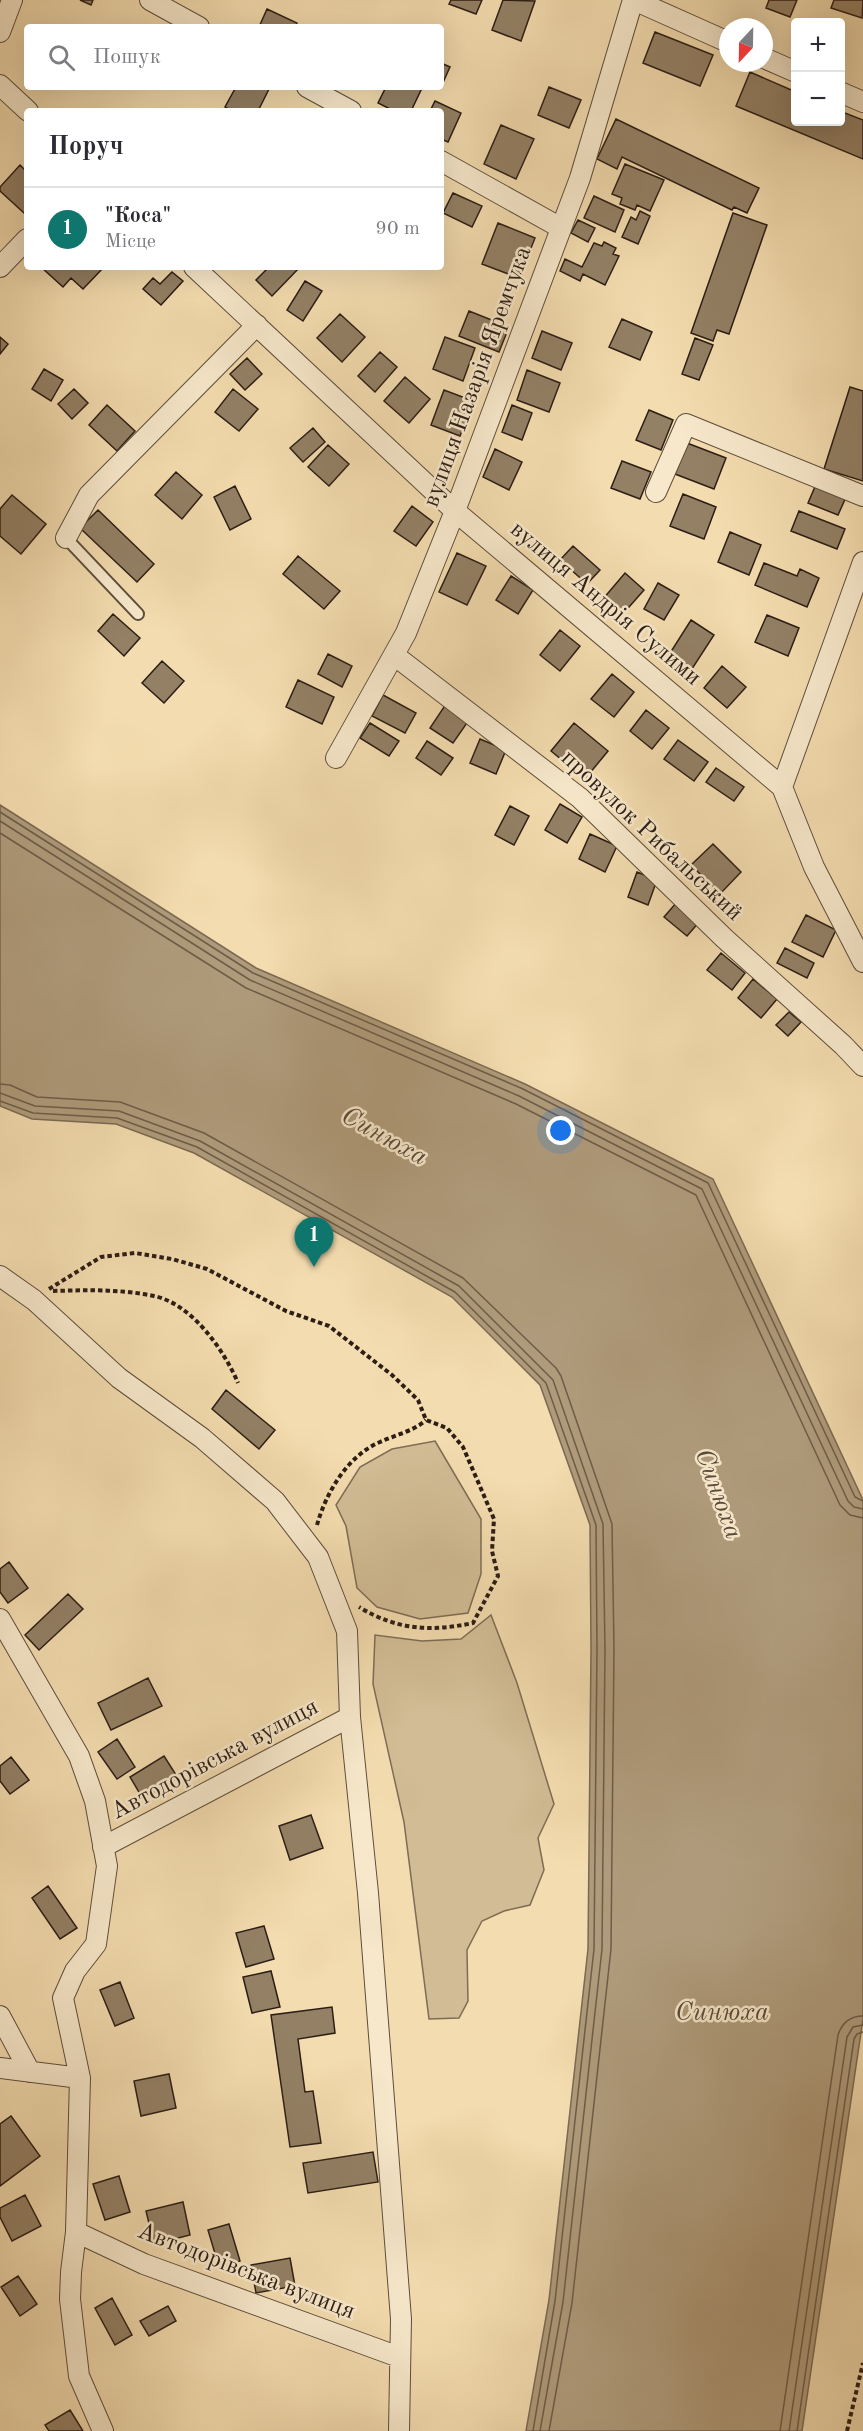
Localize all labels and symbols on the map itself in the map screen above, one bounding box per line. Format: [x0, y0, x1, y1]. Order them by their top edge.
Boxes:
north arrow [719, 18, 773, 72]
street label: вулиця Назарія Яремчука [420, 243, 536, 510]
street label: вулиця Андрія Сулими [505, 517, 705, 691]
street label: провулок Рибальський [556, 746, 746, 926]
water label: Синюха [337, 1103, 431, 1171]
your location [546, 1116, 575, 1145]
pin: 1 [294, 1218, 334, 1267]
water label: Синюха [690, 1445, 746, 1543]
street label: Автодорівська вулиця [107, 1695, 323, 1825]
water label: Синюха [675, 2000, 769, 2026]
street label: Автодорівська вулиця [134, 2219, 358, 2325]

